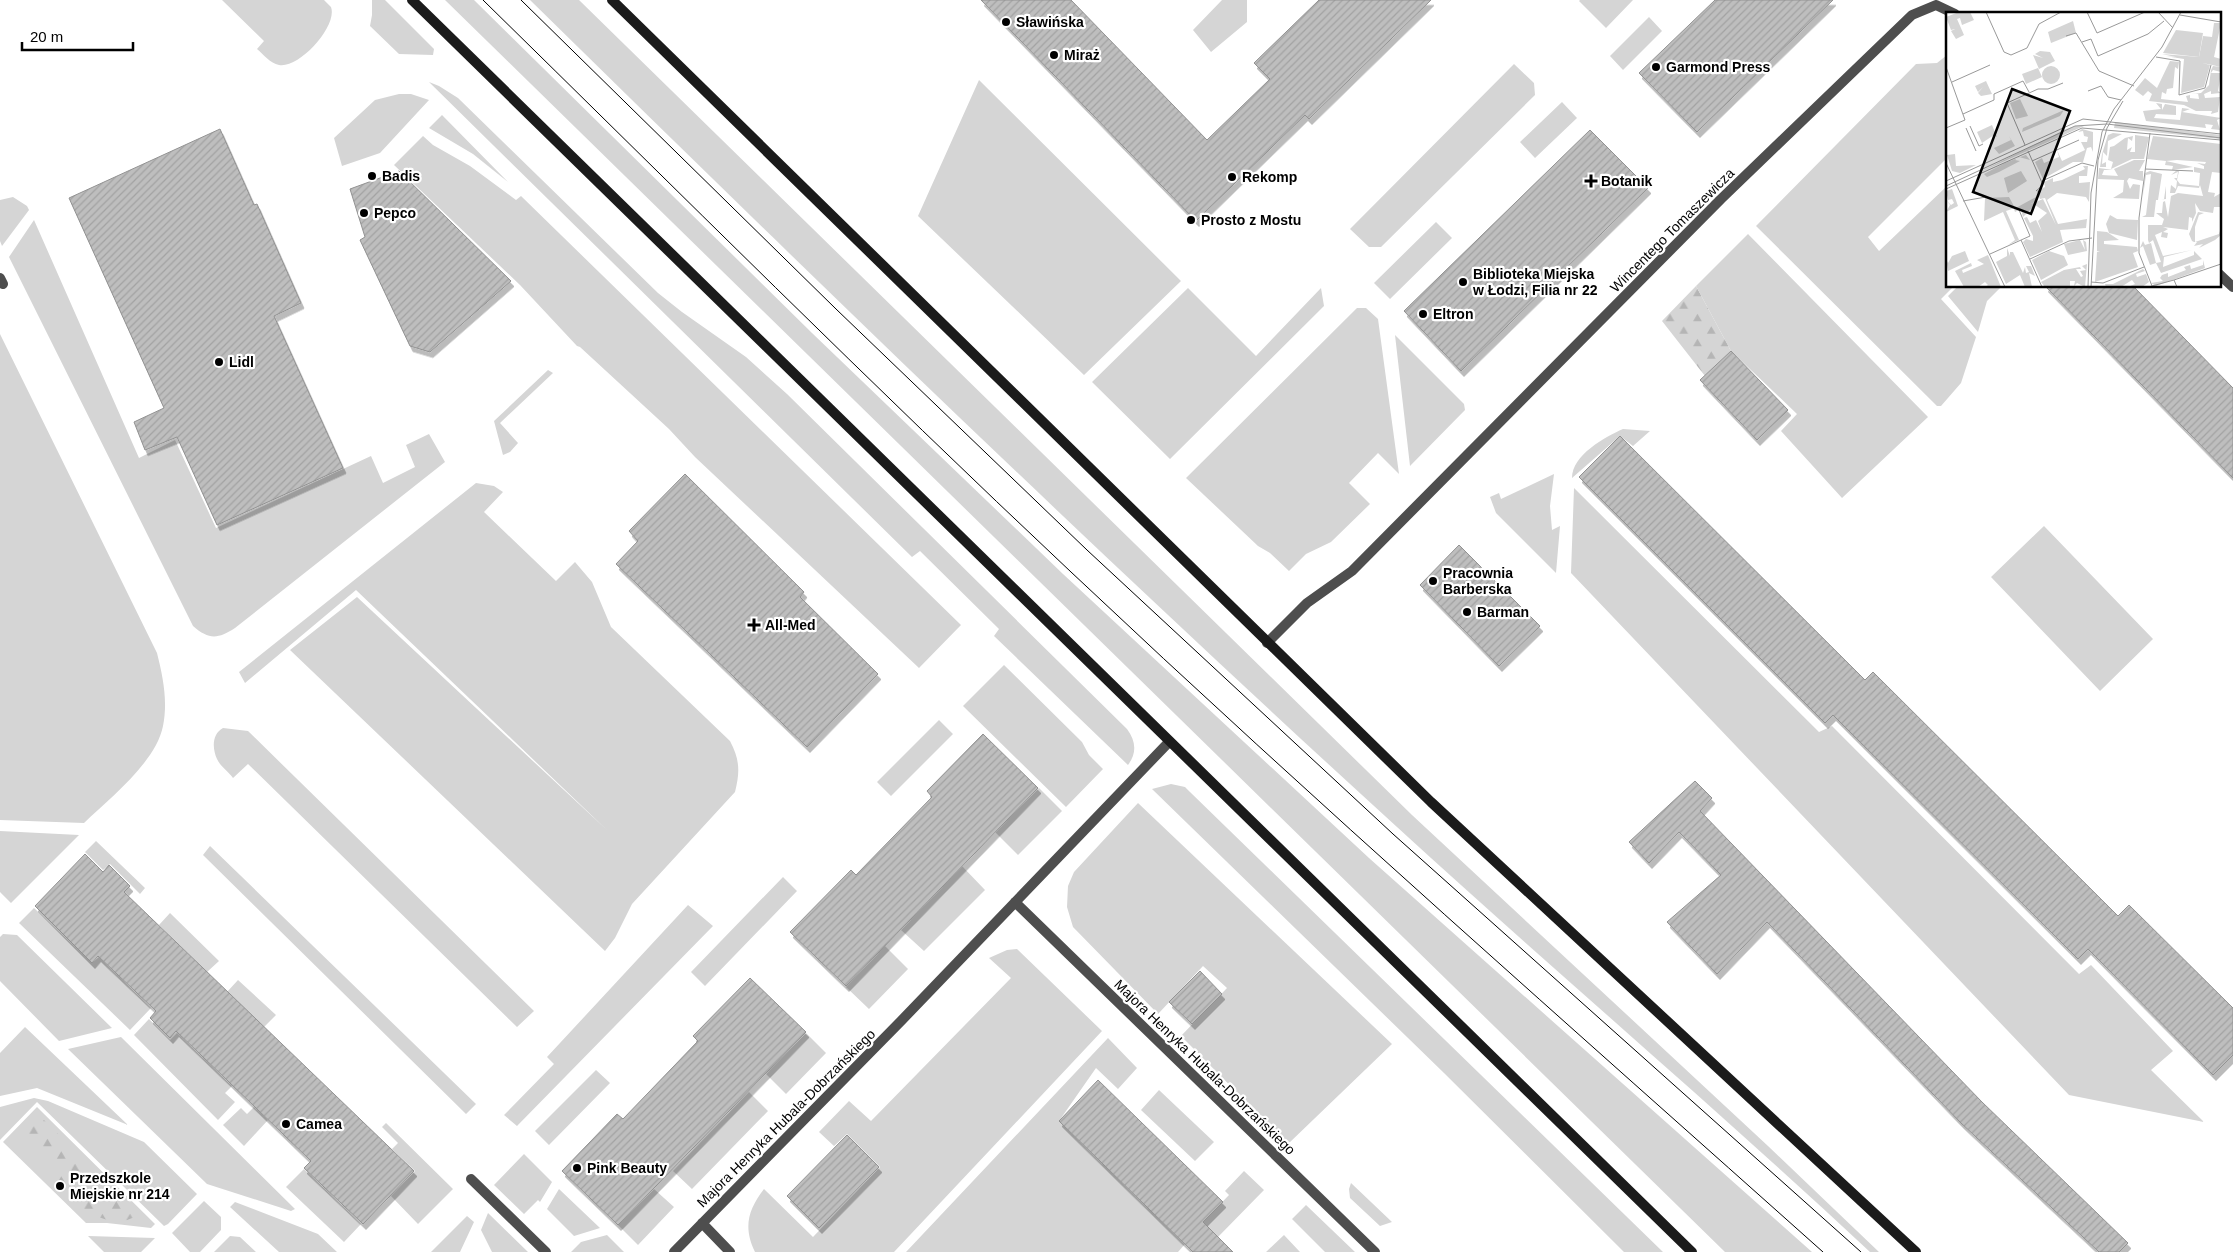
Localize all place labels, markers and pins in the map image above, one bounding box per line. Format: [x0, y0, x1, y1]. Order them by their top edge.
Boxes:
place label: Sławińska [1016, 14, 1084, 30]
marker: Sławińska [1000, 16, 1012, 28]
place label: Miraż [1064, 47, 1100, 63]
marker: Miraż [1048, 49, 1060, 61]
place label: Garmond Press [1666, 59, 1770, 75]
marker: Garmond Press [1650, 61, 1662, 73]
place label: Badis [382, 168, 420, 184]
place label: Rekomp [1242, 169, 1297, 185]
marker: Badis [366, 170, 378, 182]
marker: Rekomp [1226, 171, 1238, 183]
place label: Botanik [1601, 173, 1653, 189]
marker: Botanik [1585, 175, 1597, 187]
place label: Pepco [374, 205, 416, 221]
marker: Pepco [358, 207, 370, 219]
place label: Prosto z Mostu [1201, 212, 1301, 228]
marker: Prosto z Mostu [1185, 214, 1197, 226]
place label: Biblioteka Miejska w Łodzi, Filia nr 22 [1472, 266, 1598, 298]
marker: Biblioteka Miejska w Łodzi, Filia nr 22 [1457, 276, 1469, 288]
place label: Eltron [1433, 306, 1473, 322]
marker: Eltron [1417, 308, 1429, 320]
place label: Lidl [229, 354, 254, 370]
marker: Lidl [213, 356, 225, 368]
place label: Pracownia Barberska [1443, 565, 1513, 597]
marker: Pracownia Barberska [1427, 575, 1439, 587]
place label: Barman [1477, 604, 1529, 620]
marker: Barman [1461, 606, 1473, 618]
place label: All-Med [765, 617, 816, 633]
marker: All-Med [747, 618, 761, 632]
place label: Camea [296, 1116, 342, 1132]
marker: Camea [280, 1118, 292, 1130]
place label: Pink Beauty [587, 1160, 667, 1176]
marker: Pink Beauty [571, 1162, 583, 1174]
place label: Przedszkole Miejskie nr 214 [70, 1170, 170, 1202]
marker: Przedszkole Miejskie nr 214 [54, 1180, 66, 1192]

